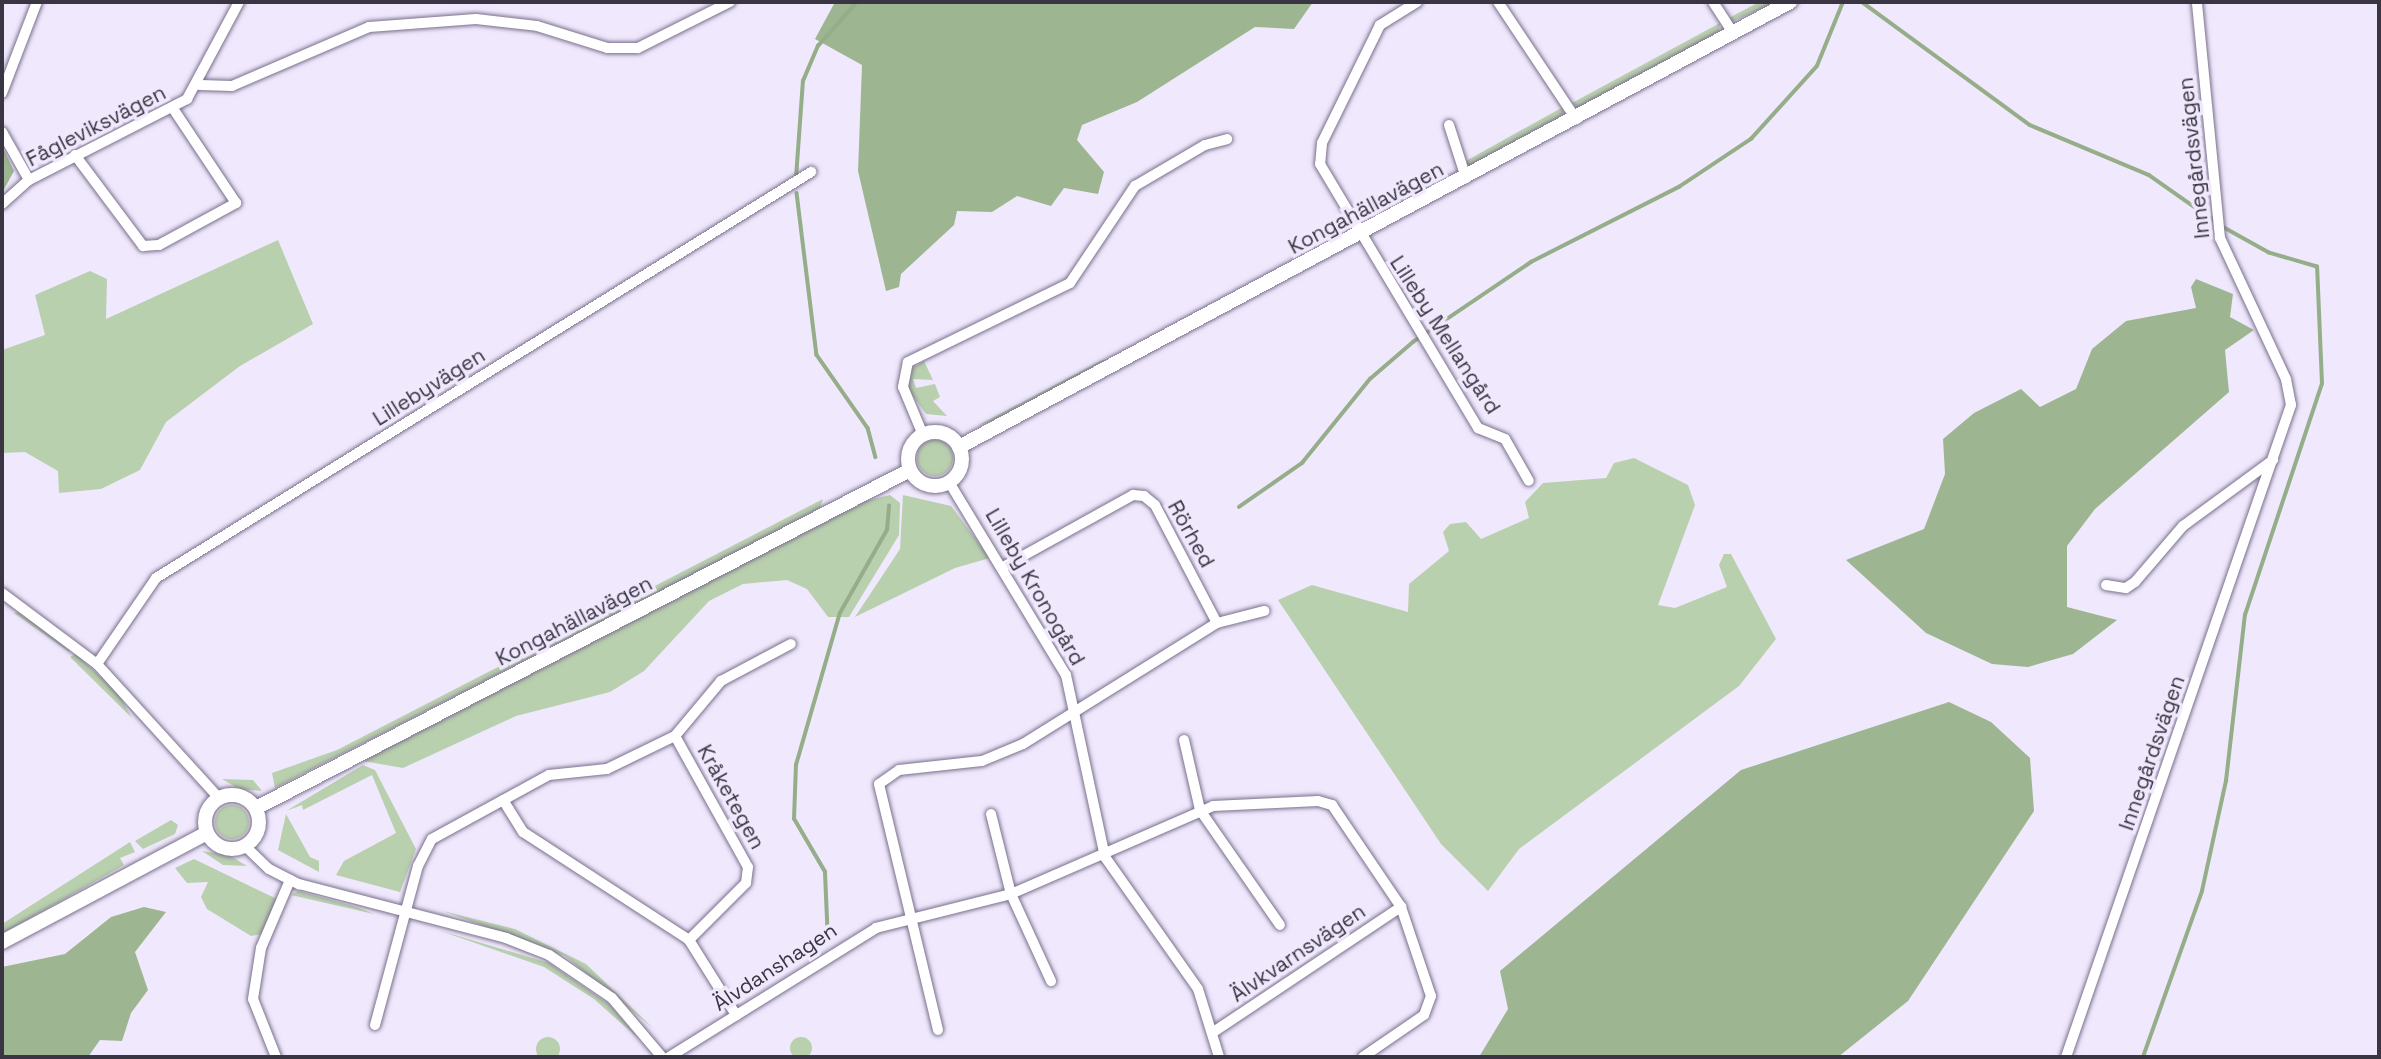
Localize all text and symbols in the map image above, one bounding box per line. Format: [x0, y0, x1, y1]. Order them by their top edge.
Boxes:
street label: Innegårdsvägen [2173, 76, 2215, 240]
street label: Fågleviksvägen [22, 80, 170, 172]
street label: Kongahällavägen [1284, 156, 1448, 260]
street label: Lilleby Mellangård [1384, 251, 1506, 419]
street label: Lillebyvägen [368, 343, 490, 431]
street label: Rörhed [1162, 496, 1220, 572]
street label: Lilleby Kronogård [980, 504, 1090, 670]
street label: Kongahällavägen [492, 571, 656, 671]
street label: Innegårdsvägen [2114, 672, 2190, 834]
street label: Kråketegen [692, 740, 770, 854]
street label: Älvkvarnsvägen [1226, 899, 1370, 1007]
street label: Älvdanshagen [708, 918, 842, 1016]

